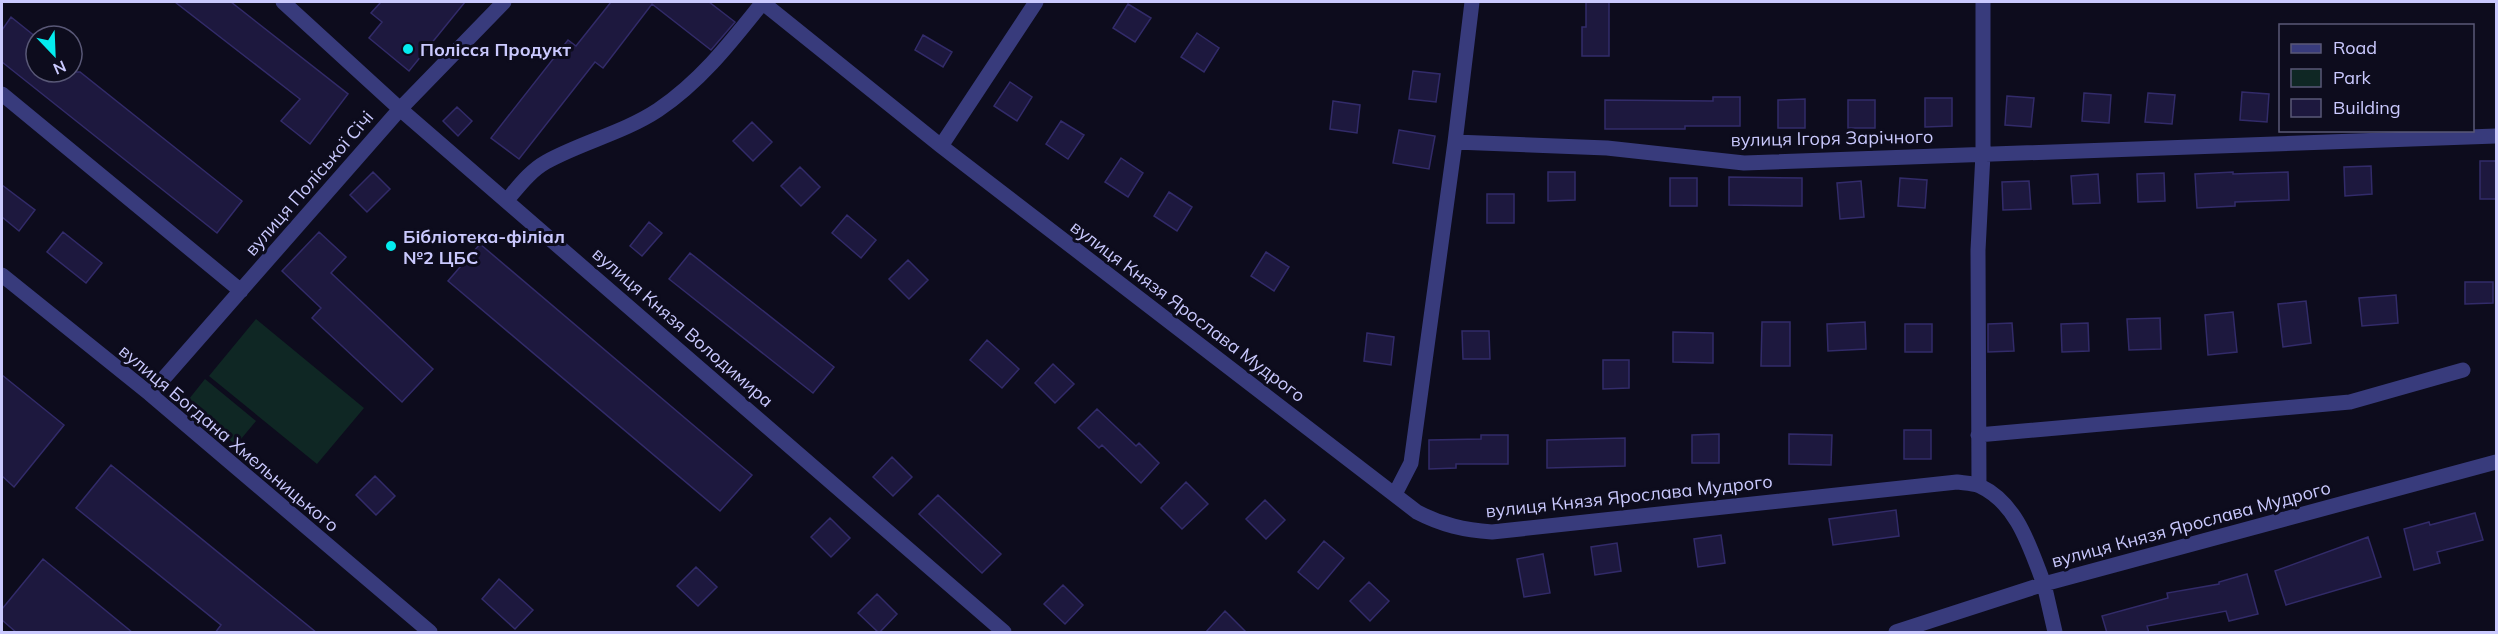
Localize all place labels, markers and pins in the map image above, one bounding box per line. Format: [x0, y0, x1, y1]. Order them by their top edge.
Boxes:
place label: Полісся Продукт [420, 38, 571, 61]
marker: Полісся Продукт [401, 42, 415, 56]
place label: Бібліотека-філіал №2 ЦБС [403, 225, 565, 269]
marker: Бібліотека-філіал №2 ЦБС [384, 239, 398, 253]

